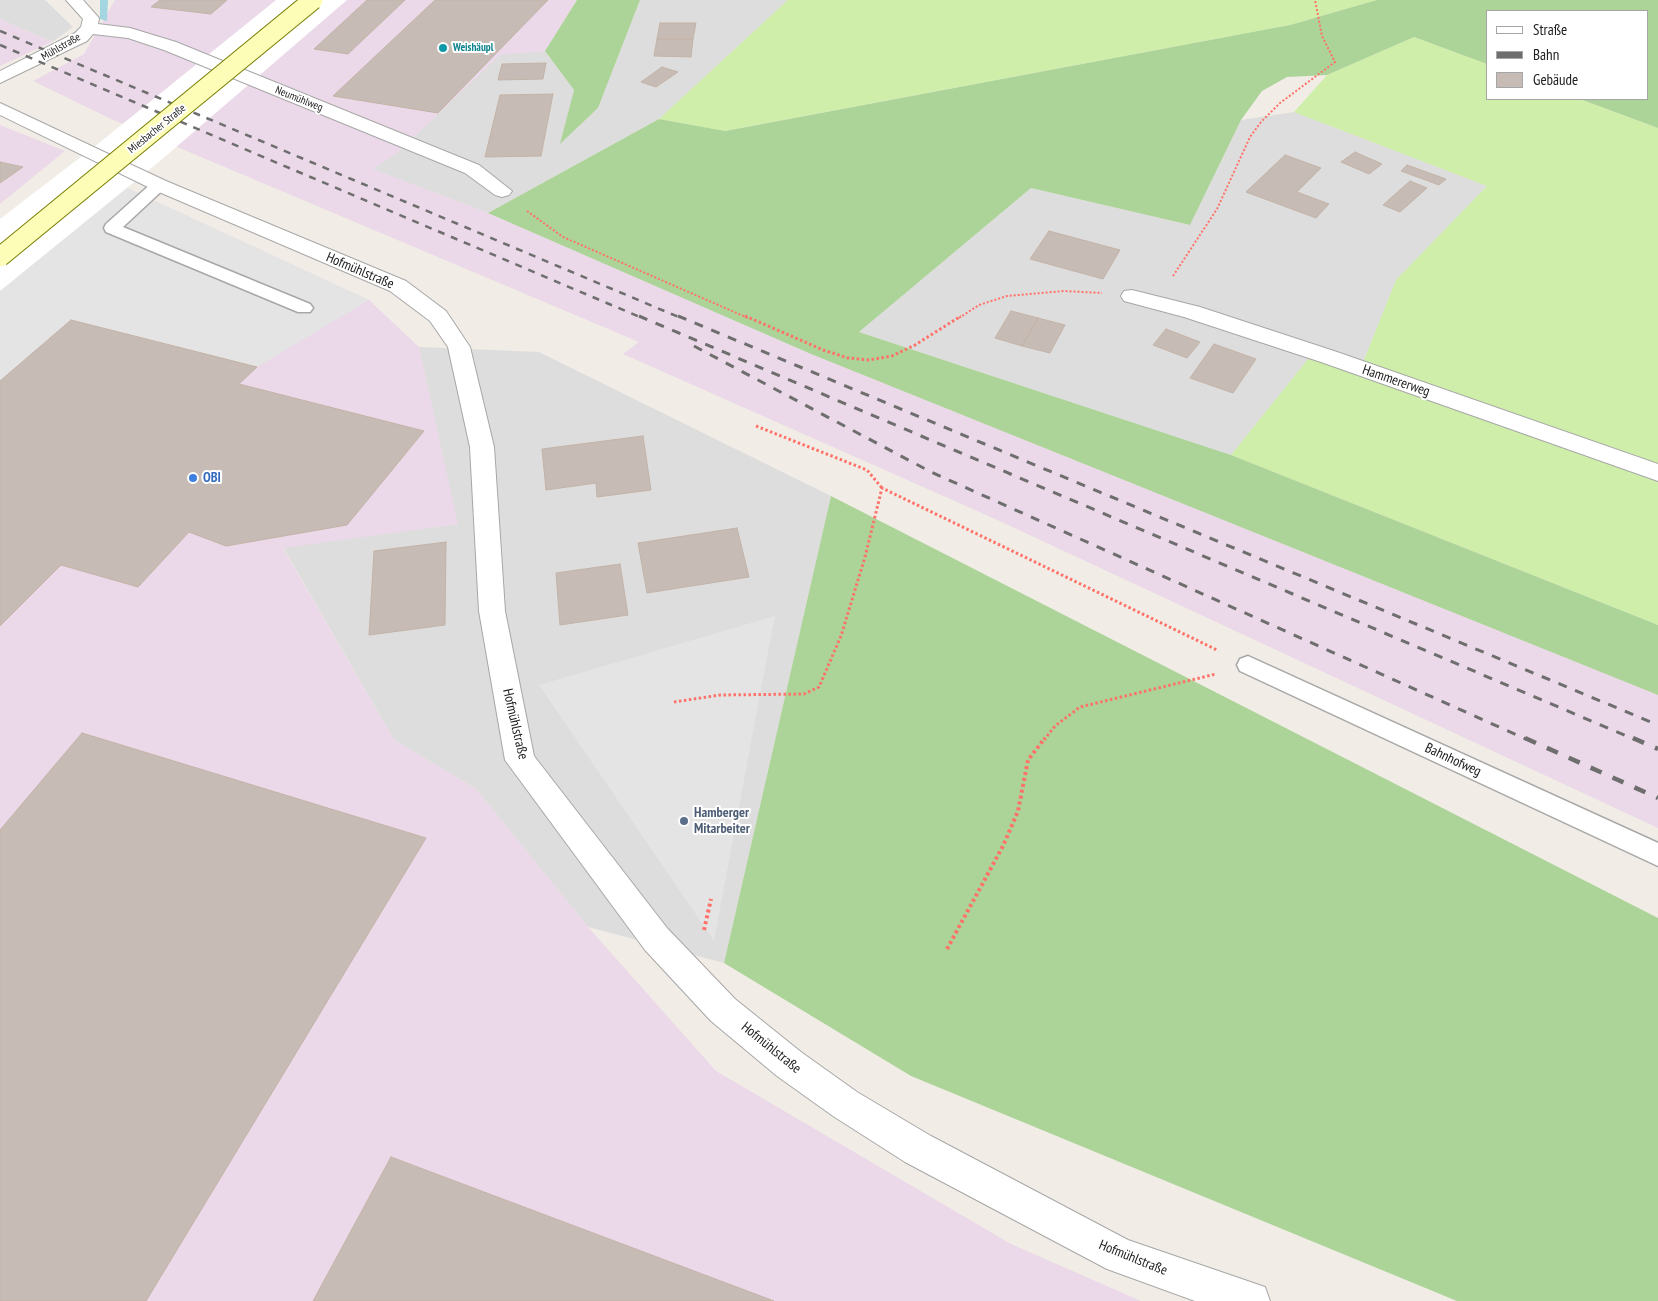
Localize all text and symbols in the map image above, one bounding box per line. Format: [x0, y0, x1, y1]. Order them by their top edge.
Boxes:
legend [1486, 10, 1648, 100]
text: Straße [1533, 20, 1567, 39]
street label: Mühlstraße [39, 30, 83, 64]
place label: Weishäupl [453, 41, 493, 55]
marker: Weishäupl [437, 42, 449, 54]
text: Bahn [1533, 45, 1559, 64]
text: Gebäude [1533, 70, 1578, 89]
street label: Neumühlweg [273, 83, 325, 115]
street label: Miesbacher Straße [125, 102, 189, 156]
street label: Hofmühlstraße [323, 249, 397, 293]
street label: Hammererweg [1360, 362, 1432, 400]
place label: OBI [203, 470, 221, 486]
marker: OBI [187, 472, 199, 484]
street label: Hofmühlstraße [499, 687, 531, 761]
street label: Bahnhofweg [1422, 740, 1484, 780]
place label: Hamberger Mitarbeiter [694, 805, 750, 838]
marker: Hamberger Mitarbeiter [678, 815, 690, 827]
street label: Hofmühlstraße [738, 1019, 804, 1077]
street label: Hofmühlstraße [1096, 1237, 1170, 1279]

